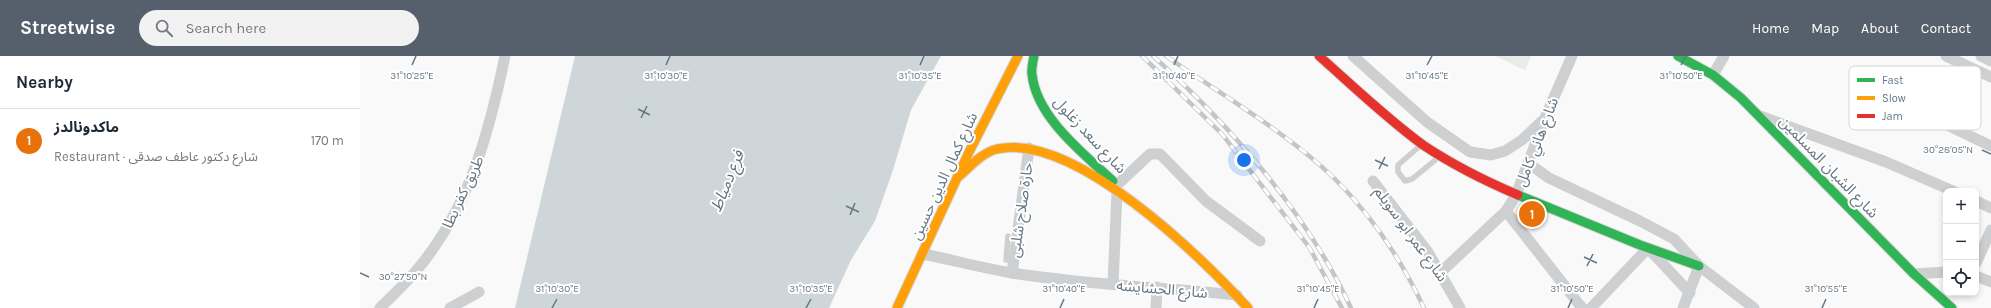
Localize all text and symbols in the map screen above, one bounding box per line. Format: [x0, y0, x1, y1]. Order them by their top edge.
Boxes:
search box [139, 10, 419, 46]
text: Streetwise [20, 17, 115, 39]
icon: search [153, 17, 175, 39]
text: Search here [185, 19, 266, 37]
text: Home [1752, 20, 1789, 37]
text: Map [1811, 20, 1839, 37]
text: About [1861, 20, 1899, 37]
text: Contact [1921, 20, 1971, 37]
legend [1849, 66, 1981, 130]
text: 31°10'25"E [390, 70, 434, 82]
text: 31°10'30"E [644, 70, 688, 82]
text: 31°10'35"E [898, 70, 942, 82]
text: 31°10'40"E [1152, 70, 1196, 82]
text: 31°10'45"E [1405, 70, 1449, 82]
text: 31°10'50"E [1659, 70, 1703, 82]
text: Nearby [16, 72, 73, 92]
text: Fast [1882, 74, 1903, 87]
text: Slow [1882, 92, 1906, 105]
street label: شارع سعد زغلول [1048, 93, 1130, 179]
street label: شارع هاني كامل [1512, 95, 1565, 190]
street label: شارع كمال الدين حسين [907, 109, 984, 244]
text: Jam [1882, 110, 1903, 123]
street label: شارع الشبان المسلمين [1773, 112, 1883, 224]
text: ماكدونالدز [54, 118, 119, 136]
text: 1 [27, 133, 31, 148]
text: 170 m [311, 133, 344, 148]
text: 30°28'05"N [1923, 144, 1973, 156]
water label: فرع دمياط [706, 147, 751, 215]
text: Restaurant · شارع دكتور عاطف صدقى [54, 149, 258, 164]
your location [1234, 150, 1254, 170]
street label: طريق كفر بطا [438, 153, 489, 232]
street label: حارة صلاح شلبى [1005, 161, 1040, 259]
street label: شارع عمر ابو سويلم [1368, 183, 1452, 287]
map controls [1943, 188, 1979, 296]
button: + [1943, 188, 1979, 224]
pin: 1 [1519, 199, 1545, 229]
button: − [1943, 224, 1979, 260]
button: locate [1943, 260, 1979, 296]
text: 30°27'50"N [379, 271, 427, 283]
street label: شارع الحشايشه [1115, 276, 1209, 305]
text: 31°10'30"E [535, 283, 579, 295]
text: 31°10'35"E [789, 283, 833, 295]
text: 31°10'40"E [1042, 283, 1086, 295]
text: 31°10'45"E [1296, 283, 1340, 295]
text: 31°10'50"E [1550, 283, 1594, 295]
text: 31°10'55"E [1804, 283, 1848, 295]

